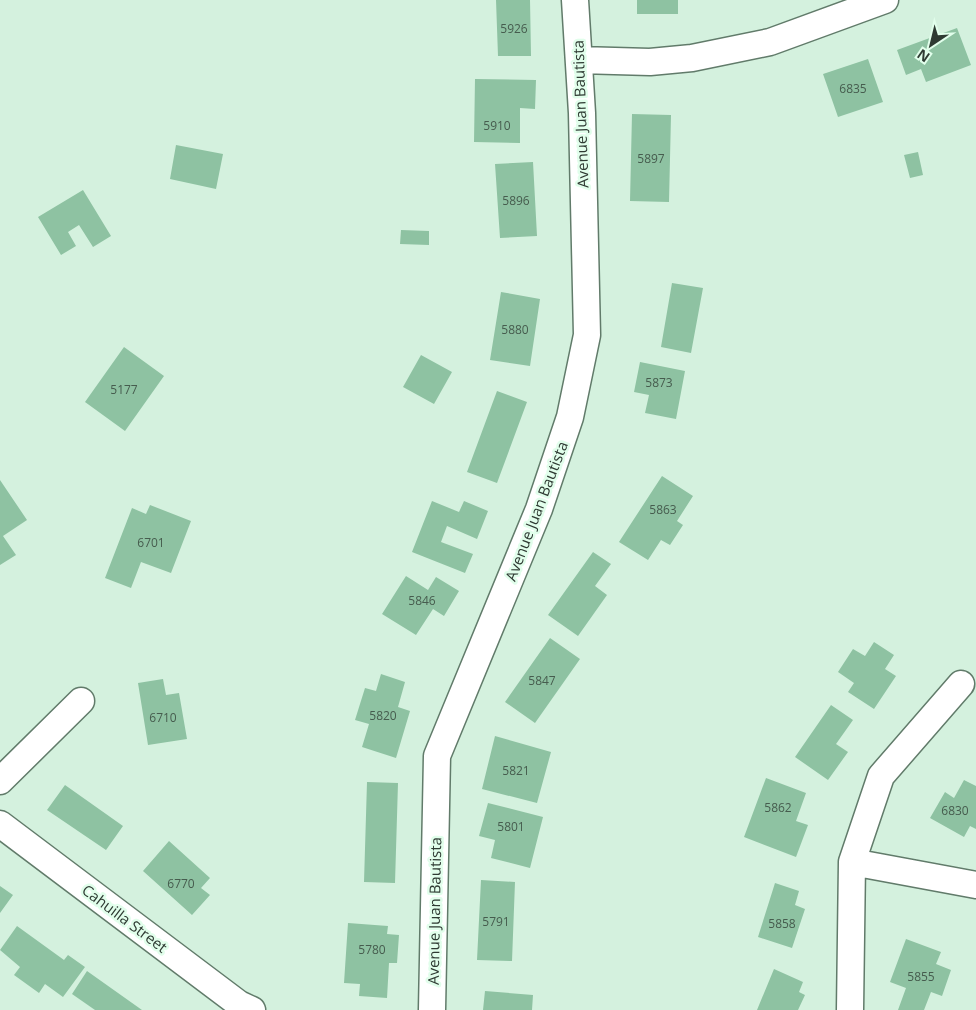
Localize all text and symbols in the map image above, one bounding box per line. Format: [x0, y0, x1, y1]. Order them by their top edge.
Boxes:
house number: 5926 [500, 20, 528, 37]
north arrow [906, 20, 956, 70]
street label: Avenue Juan Bautista [567, 40, 593, 188]
text: N [913, 45, 933, 67]
house number: 6835 [839, 80, 867, 97]
house number: 5910 [483, 117, 511, 134]
house number: 5897 [637, 150, 665, 167]
house number: 5896 [502, 192, 530, 209]
house number: 5880 [501, 321, 529, 338]
house number: 5873 [645, 374, 673, 391]
house number: 5177 [110, 381, 138, 398]
street label: Avenue Juan Bautista [500, 438, 572, 584]
house number: 5863 [649, 501, 677, 518]
house number: 6701 [137, 534, 165, 551]
house number: 5846 [408, 592, 436, 609]
house number: 5847 [528, 672, 556, 689]
house number: 5820 [369, 707, 397, 724]
house number: 6710 [149, 709, 177, 726]
house number: 5821 [502, 762, 530, 779]
house number: 5862 [764, 799, 792, 816]
house number: 6830 [941, 802, 969, 819]
house number: 5801 [497, 818, 525, 835]
street label: Avenue Juan Bautista [423, 837, 445, 985]
house number: 6770 [167, 875, 195, 892]
street label: Cahuilla Street [78, 879, 172, 957]
house number: 5791 [482, 913, 510, 930]
house number: 5858 [768, 915, 796, 932]
house number: 5780 [358, 941, 386, 958]
house number: 5855 [907, 968, 935, 985]

